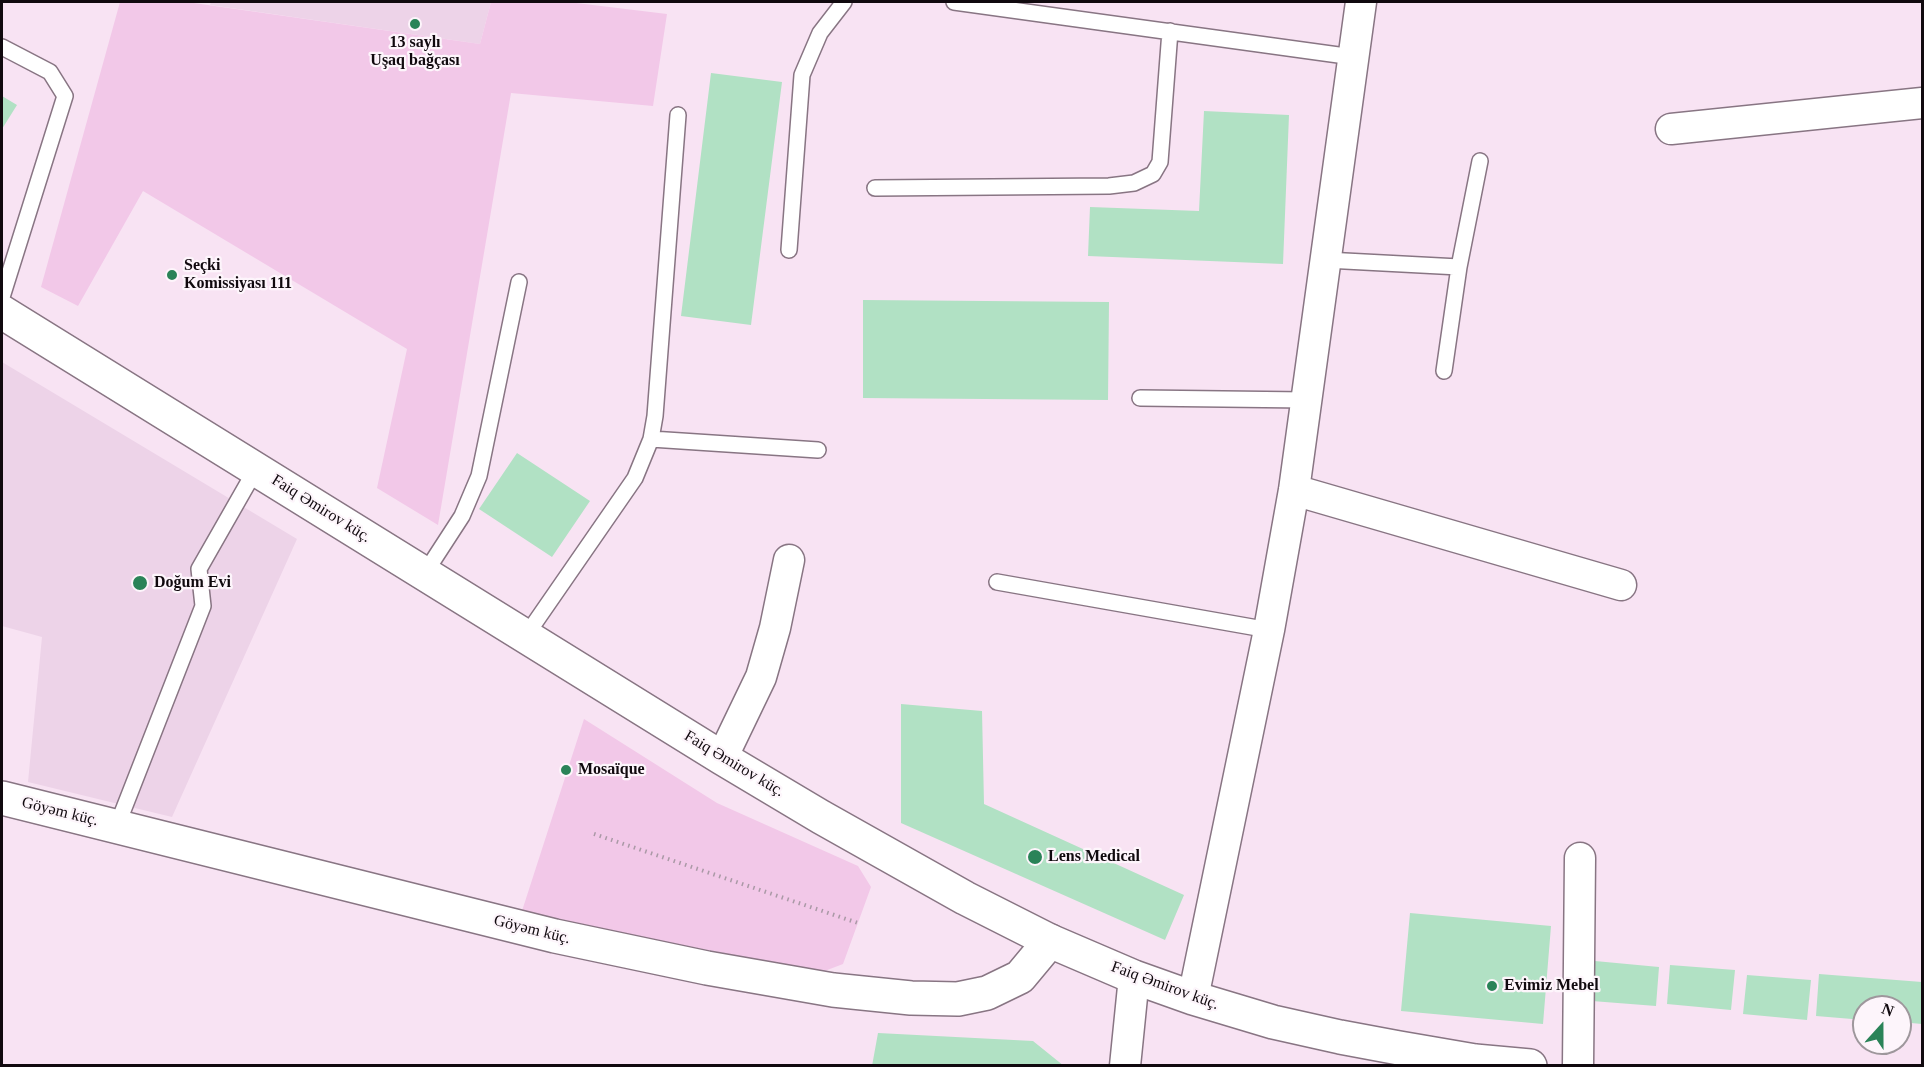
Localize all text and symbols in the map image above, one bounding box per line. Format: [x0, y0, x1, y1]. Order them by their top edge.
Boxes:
marker: 13 saylı Uşaq bağçası [408, 17, 422, 31]
place label: 13 saylı Uşaq bağçası [370, 33, 460, 71]
place label: Seçki Komissiyası 111 [184, 256, 292, 294]
marker: Seçki Komissiyası 111 [165, 268, 179, 282]
street label: Faiq Əmirov küç. [268, 471, 374, 547]
place label: Doğum Evi [154, 573, 231, 593]
marker: Doğum Evi [131, 574, 149, 592]
street label: Faiq Əmirov küç. [680, 727, 788, 801]
place label: Mosaïque [578, 760, 645, 780]
marker: Mosaïque [559, 763, 573, 777]
street label: Göyəm küç. [20, 793, 100, 831]
place label: Lens Medical [1048, 847, 1140, 867]
marker: Lens Medical [1026, 848, 1044, 866]
street label: Göyəm küç. [492, 911, 572, 949]
street label: Faiq Əmirov küç. [1108, 958, 1222, 1014]
place label: Evimiz Mebel [1504, 976, 1599, 996]
marker: Evimiz Mebel [1485, 979, 1499, 993]
north arrow [1852, 995, 1912, 1055]
text: N [1879, 1000, 1896, 1020]

